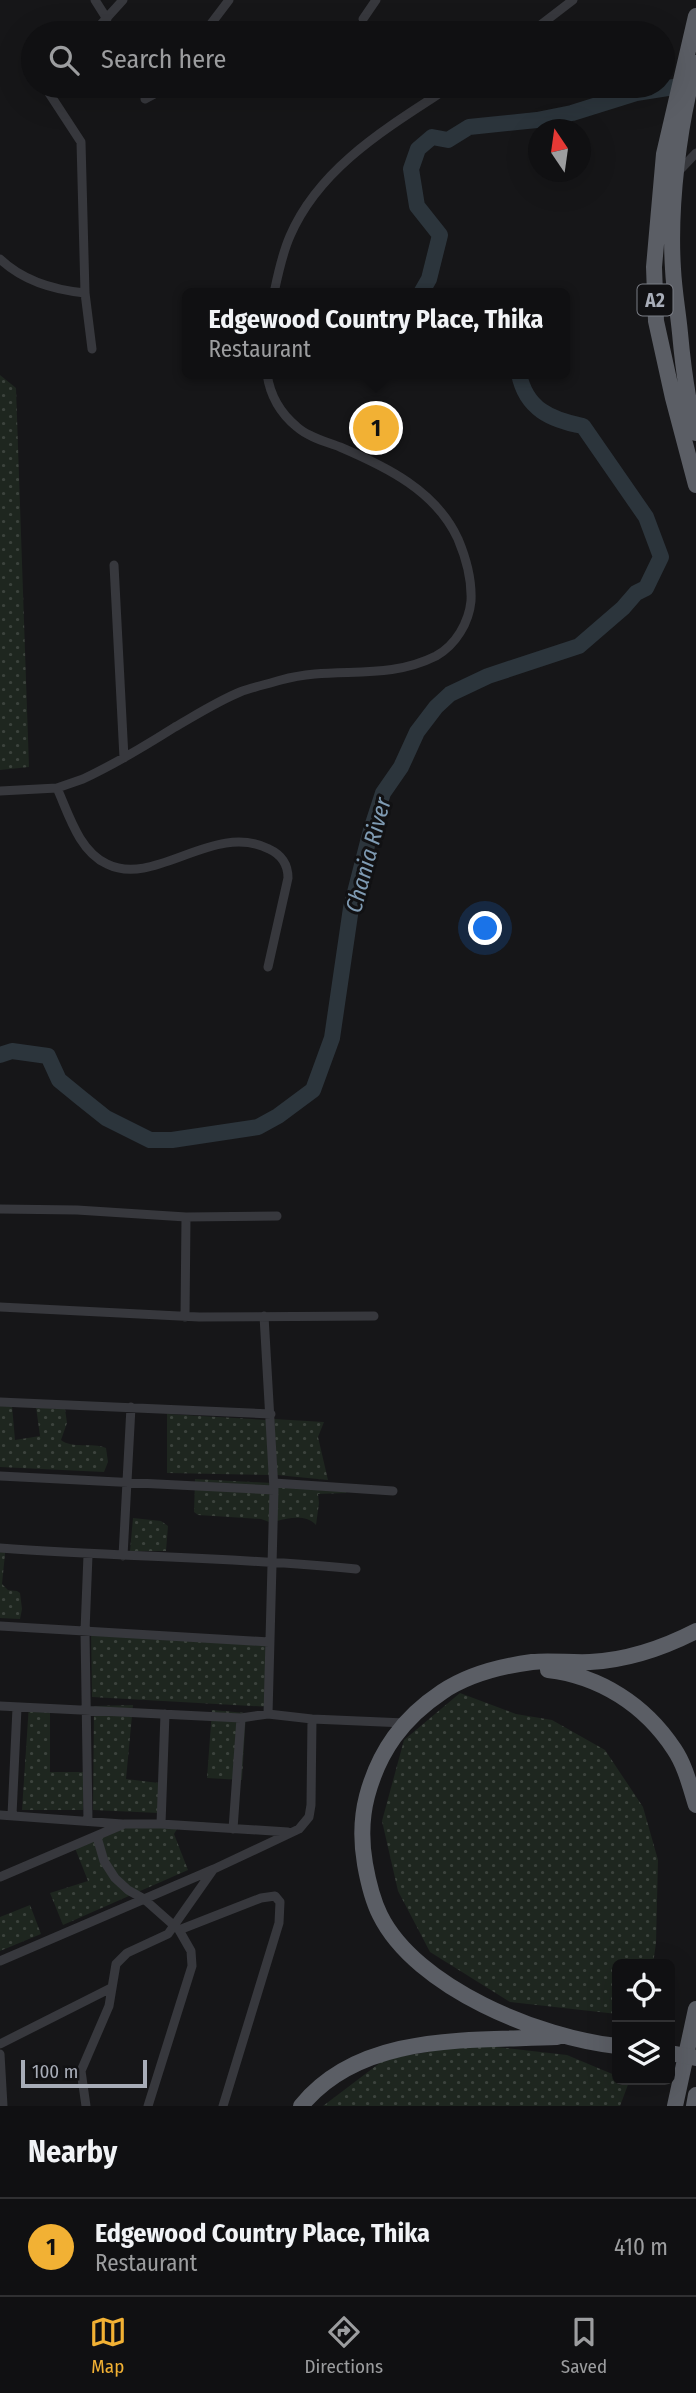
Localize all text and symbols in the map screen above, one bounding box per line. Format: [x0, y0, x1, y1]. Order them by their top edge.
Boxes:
search box [21, 21, 675, 98]
icon: search [45, 41, 83, 79]
text: Search here [101, 44, 226, 75]
north arrow [528, 119, 591, 182]
road number: A2 [638, 284, 672, 316]
popup [182, 288, 570, 379]
text: Edgewood Country Place, Thika [209, 304, 543, 335]
text: Restaurant [209, 335, 311, 363]
pin: 1 [353, 402, 399, 454]
water label: Chania River [339, 794, 397, 915]
your location [468, 911, 502, 945]
map controls [612, 1959, 675, 2085]
button: locate [612, 1959, 675, 2022]
button: layers [612, 2022, 675, 2085]
scale bar [21, 2057, 147, 2089]
text: 100 m [32, 2060, 78, 2083]
text: Nearby [28, 2134, 117, 2170]
text: Edgewood Country Place, Thika [95, 2218, 430, 2249]
text: 1 [46, 2233, 56, 2261]
text: 410 m [614, 2233, 668, 2261]
text: Restaurant [95, 2249, 197, 2277]
tab: Map [89, 2313, 127, 2378]
tab: Directions [305, 2313, 383, 2378]
tab: Saved [561, 2313, 607, 2378]

